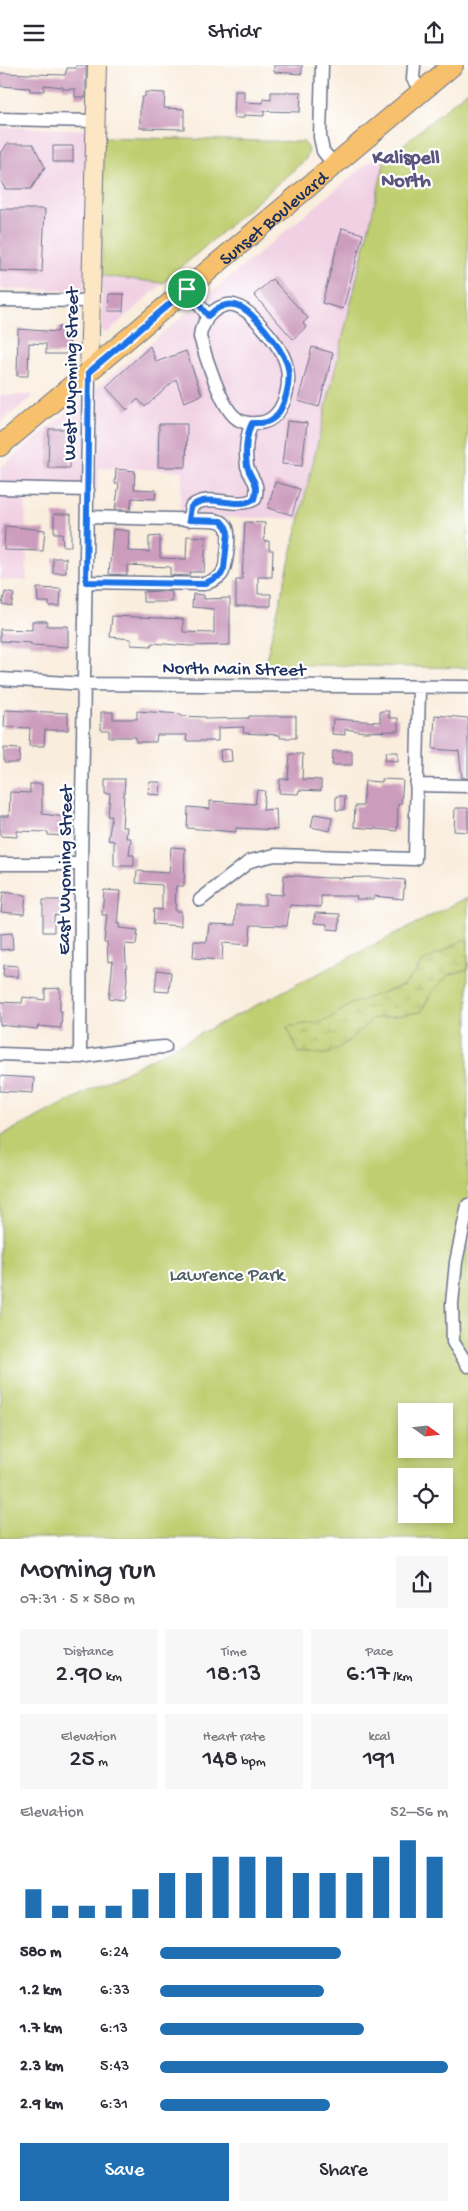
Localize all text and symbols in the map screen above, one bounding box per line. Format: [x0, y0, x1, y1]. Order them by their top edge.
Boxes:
icon: menu [20, 19, 48, 47]
icon: share [420, 19, 448, 47]
text: Stridr [208, 20, 260, 46]
district label: Kalispell North [371, 148, 440, 194]
street label: Sunset Boulevard [216, 166, 335, 272]
pin [166, 268, 208, 310]
icon: arrive [173, 275, 201, 303]
street label: West Wyoming Street [59, 285, 86, 461]
street label: North Main Street [162, 658, 308, 683]
street label: East Wyoming Street [54, 783, 80, 955]
park label: Lawrence Park [170, 1265, 286, 1288]
north arrow [398, 1403, 452, 1457]
map controls [398, 1403, 453, 1523]
button: locate [398, 1468, 453, 1523]
text: Morning run [20, 1555, 155, 1588]
button: share [396, 1556, 448, 1608]
text: 07:31 · 5 × 580 m [20, 1591, 135, 1610]
text: Distance [64, 1644, 113, 1661]
text: Time [221, 1644, 247, 1661]
text: Pace [366, 1644, 393, 1661]
text: 2.90 [56, 1661, 102, 1690]
text: 18:13 [207, 1661, 261, 1690]
text: 6:17 [346, 1661, 390, 1690]
text: km [102, 1669, 122, 1686]
text: /km [390, 1669, 413, 1686]
text: Elevation [61, 1729, 116, 1746]
text: Heart rate [203, 1729, 265, 1746]
text: kcal [368, 1729, 390, 1746]
text: 25 [69, 1746, 95, 1775]
text: 148 [202, 1746, 238, 1775]
text: 191 [363, 1746, 396, 1775]
text: m [95, 1754, 108, 1771]
text: bpm [238, 1754, 266, 1771]
text: Elevation [20, 1804, 84, 1823]
text: 52–56 m [390, 1804, 448, 1823]
text: 580 m [20, 1944, 61, 1963]
text: 6:24 [100, 1944, 129, 1963]
text: 1.2 km [20, 1982, 62, 2001]
text: 6:33 [100, 1982, 130, 2001]
text: 1.7 km [20, 2020, 62, 2039]
text: 6:13 [100, 2020, 128, 2039]
text: 2.3 km [20, 2058, 63, 2077]
text: 5:43 [100, 2058, 129, 2077]
text: 2.9 km [20, 2096, 63, 2115]
text: 6:31 [100, 2096, 128, 2115]
button: Save [20, 2143, 229, 2201]
button: Share [239, 2143, 448, 2201]

